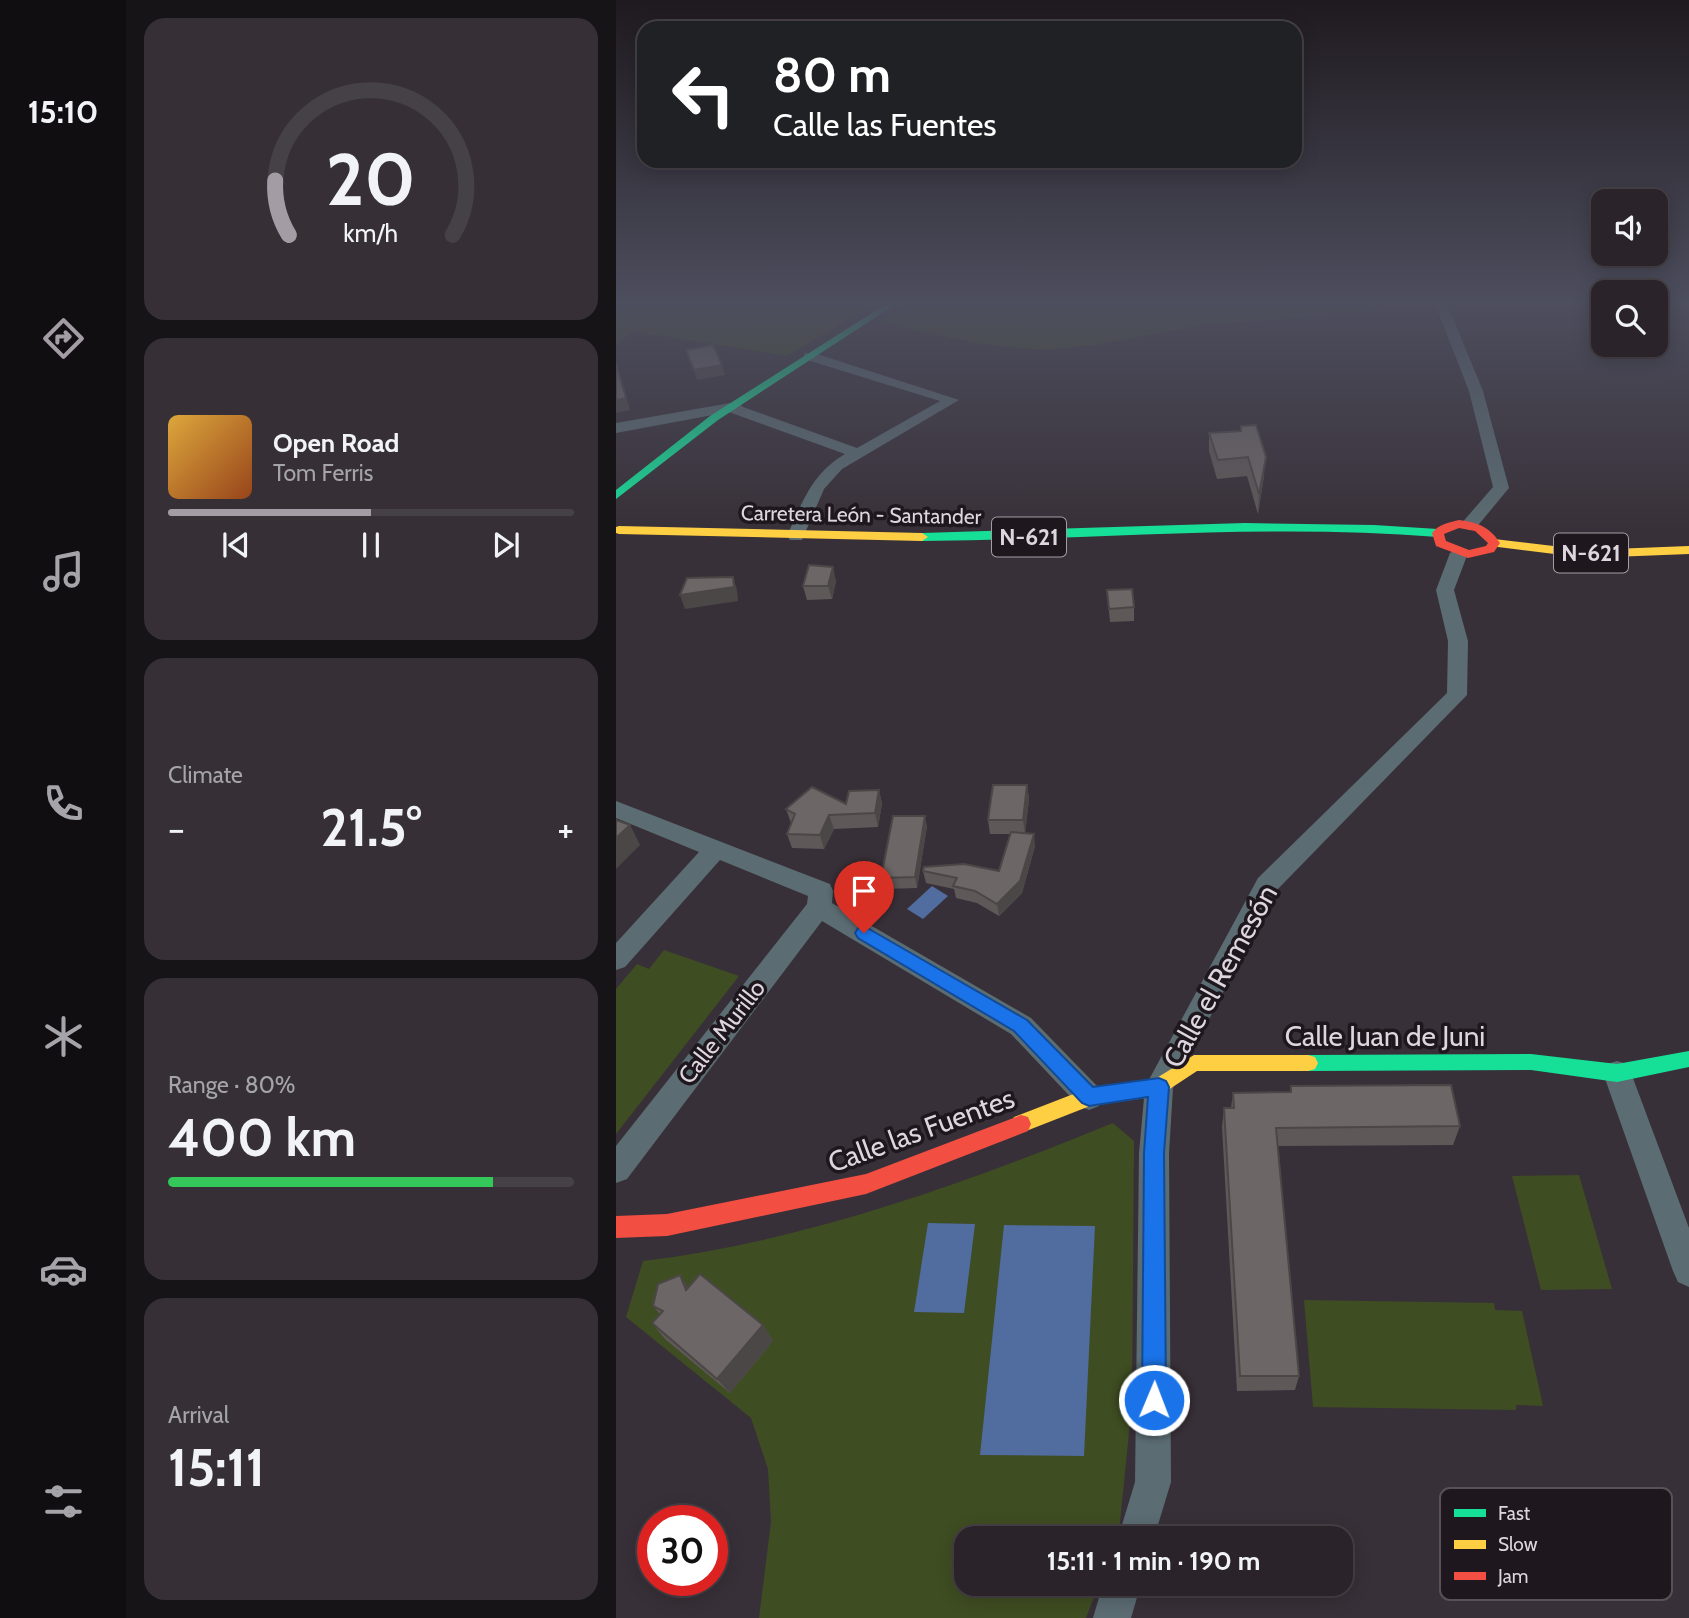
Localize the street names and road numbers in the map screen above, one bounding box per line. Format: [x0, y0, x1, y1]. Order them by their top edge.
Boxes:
street label: Carretera León - Santander [741, 500, 982, 529]
road number: N-621 [992, 517, 1066, 556]
road number: N-621 [1554, 534, 1628, 572]
street label: Calle el Remesón [1156, 879, 1284, 1073]
street label: Calle Murillo [672, 974, 771, 1090]
street label: Calle Juan de Juni [1285, 1019, 1485, 1053]
street label: Calle las Fuentes [823, 1081, 1019, 1179]

